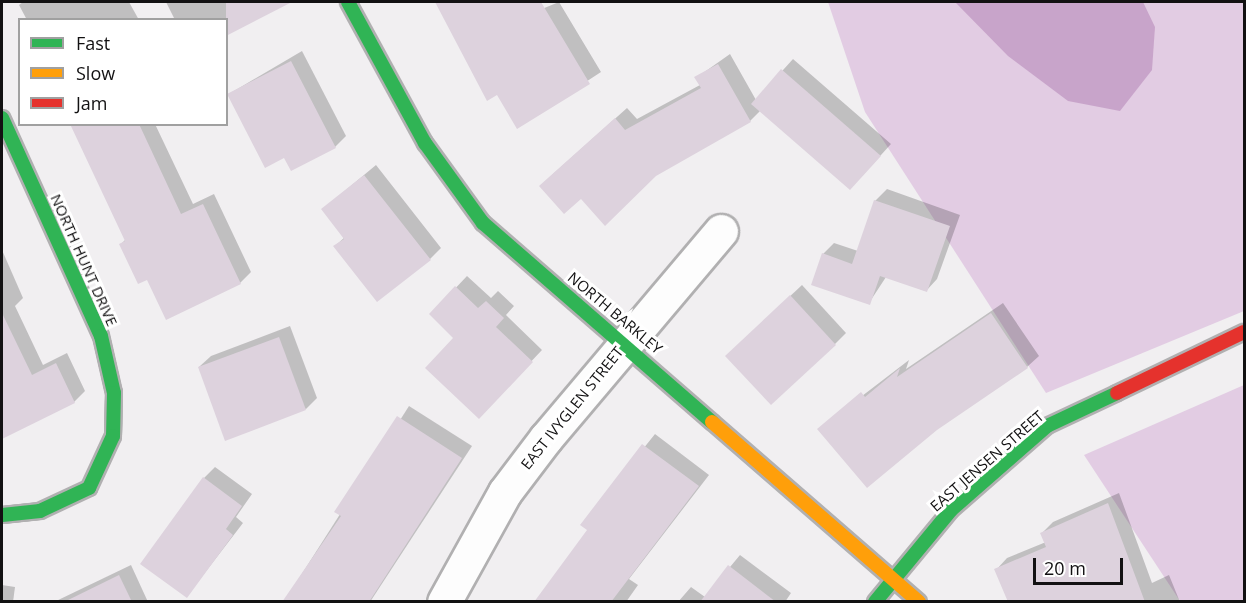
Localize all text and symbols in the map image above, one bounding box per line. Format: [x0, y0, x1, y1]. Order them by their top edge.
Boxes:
legend [18, 18, 228, 126]
text: Fast [76, 31, 110, 55]
text: Slow [76, 61, 115, 85]
text: Jam [76, 91, 108, 115]
street label: NORTH HUNT DRIVE [47, 191, 121, 329]
street label: NORTH BARKLEY [564, 268, 666, 358]
street label: EAST IVYGLEN STREET [517, 343, 627, 473]
street label: EAST JENSEN STREET [927, 407, 1047, 515]
scale bar [1036, 546, 1126, 584]
text: 20 m [1044, 556, 1086, 580]

